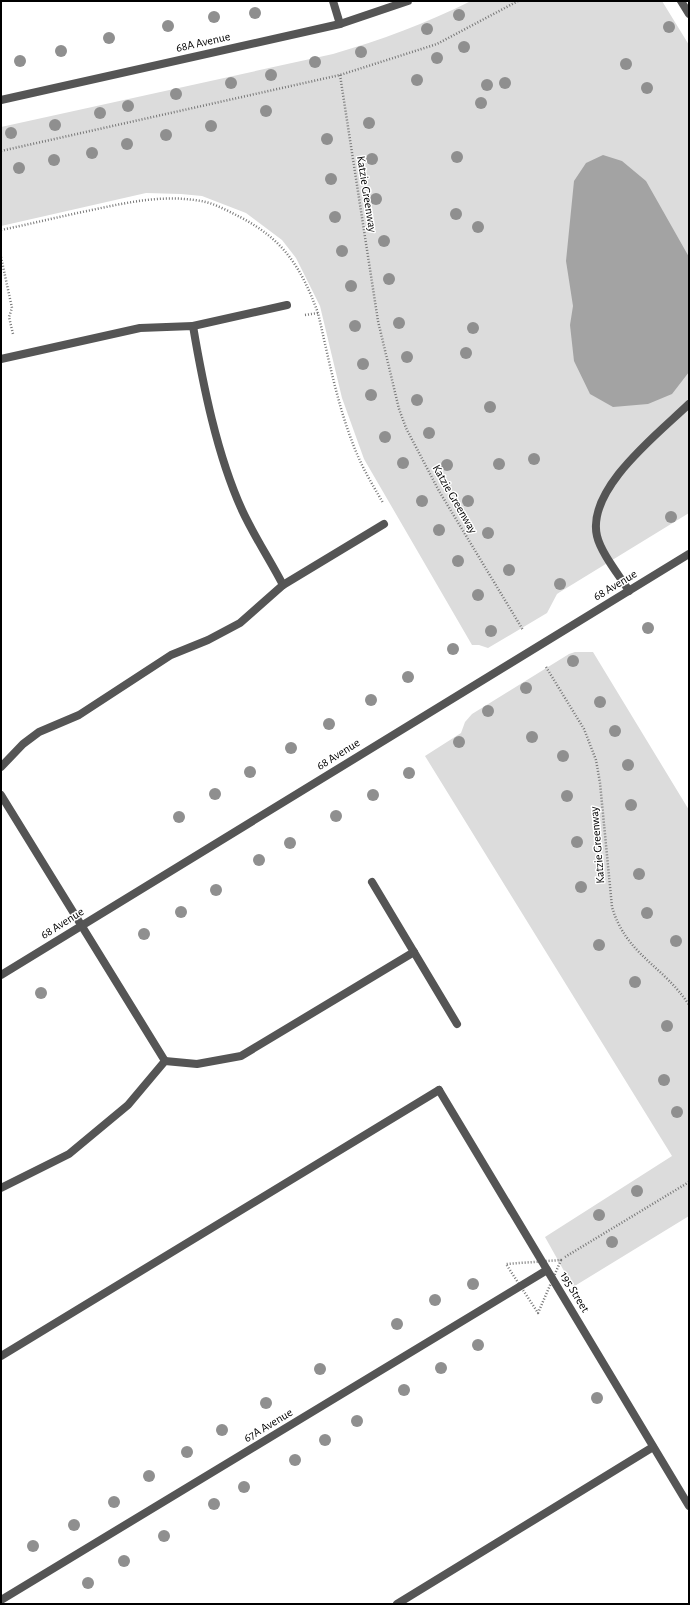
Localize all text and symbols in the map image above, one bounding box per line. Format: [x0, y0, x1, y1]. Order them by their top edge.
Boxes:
street label: 68A Avenue [175, 30, 231, 54]
street label: Katzie Greenway [354, 155, 379, 233]
street label: Katzie Greenway [430, 462, 480, 536]
street label: 68 Avenue [591, 567, 639, 603]
street label: 68 Avenue [314, 736, 362, 772]
street label: Katzie Greenway [588, 806, 607, 884]
street label: 68 Avenue [38, 905, 86, 941]
street label: 195 Street [558, 1270, 592, 1315]
street label: 67A Avenue [242, 1406, 294, 1444]

